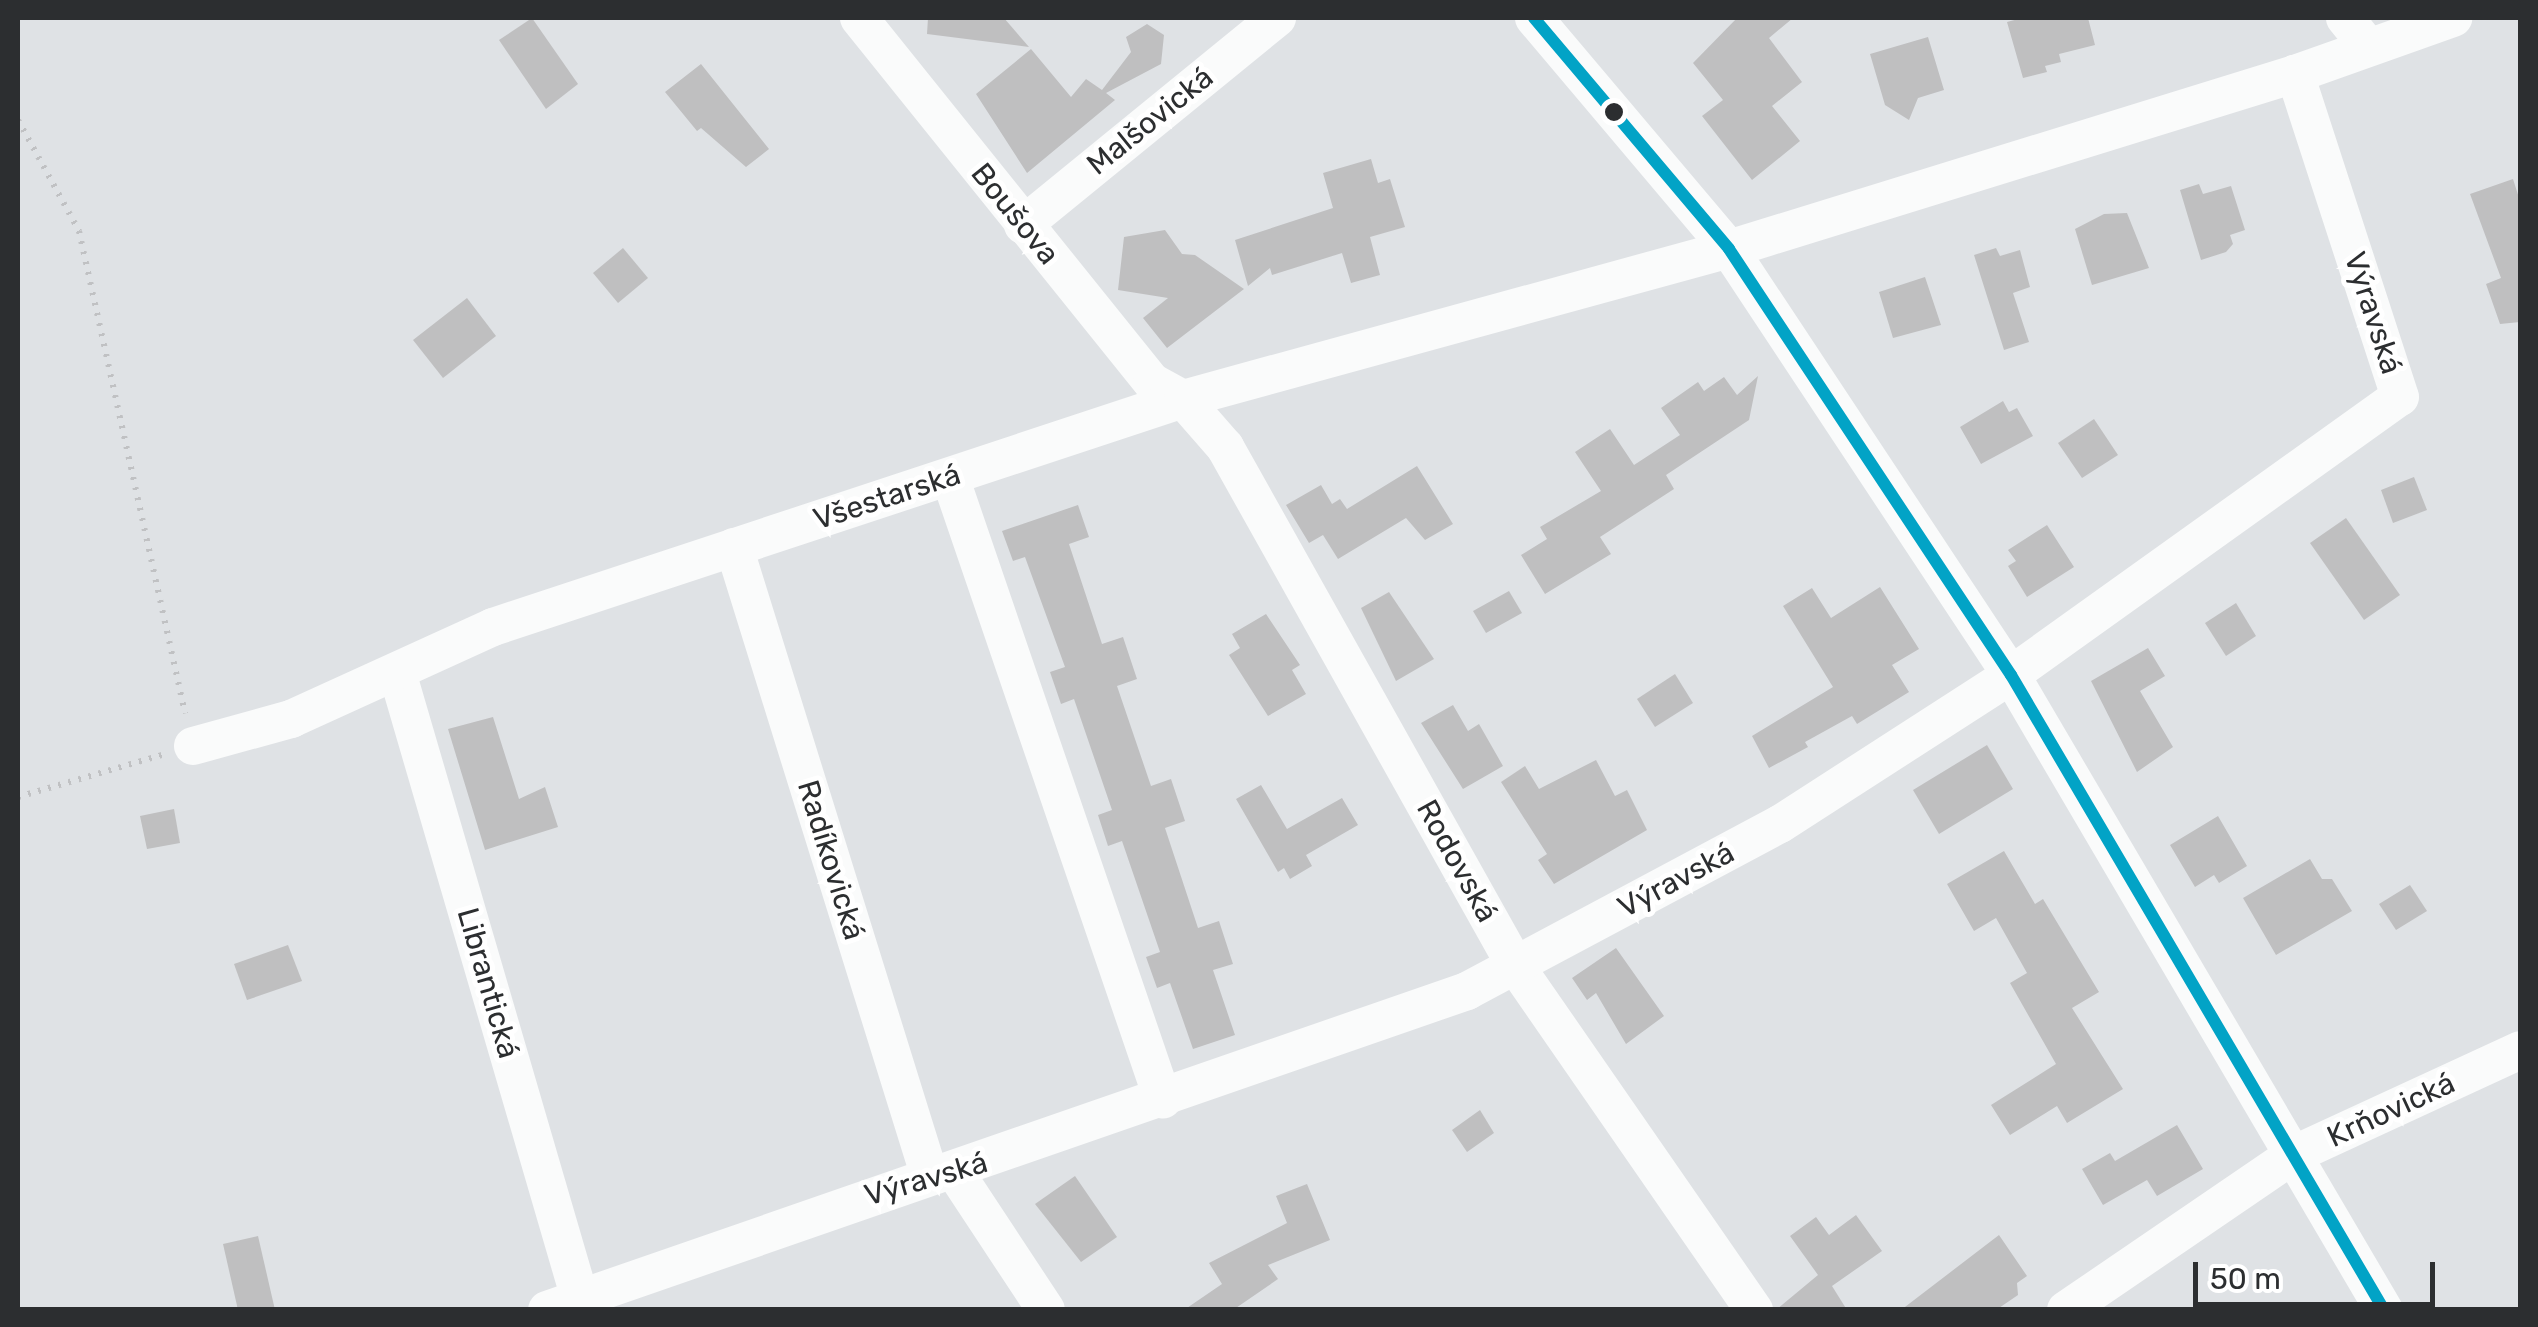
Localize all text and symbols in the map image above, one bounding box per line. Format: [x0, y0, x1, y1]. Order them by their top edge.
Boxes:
street label: Malšovická [1080, 59, 1220, 183]
unlabelled marker [1604, 102, 1624, 122]
street label: Boušova [963, 156, 1067, 272]
street label: Výravská [2336, 247, 2410, 379]
street label: Všestarská [809, 456, 965, 538]
street label: Radíkovická [790, 776, 872, 944]
street label: Rodovská [1409, 794, 1505, 928]
street label: Výravská [1612, 834, 1740, 926]
street label: Librantická [449, 904, 527, 1062]
street label: Krňovická [2322, 1065, 2460, 1155]
street label: Výravská [860, 1144, 992, 1214]
scale bar [2198, 1242, 2440, 1304]
text: 50 m [2210, 1261, 2281, 1297]

